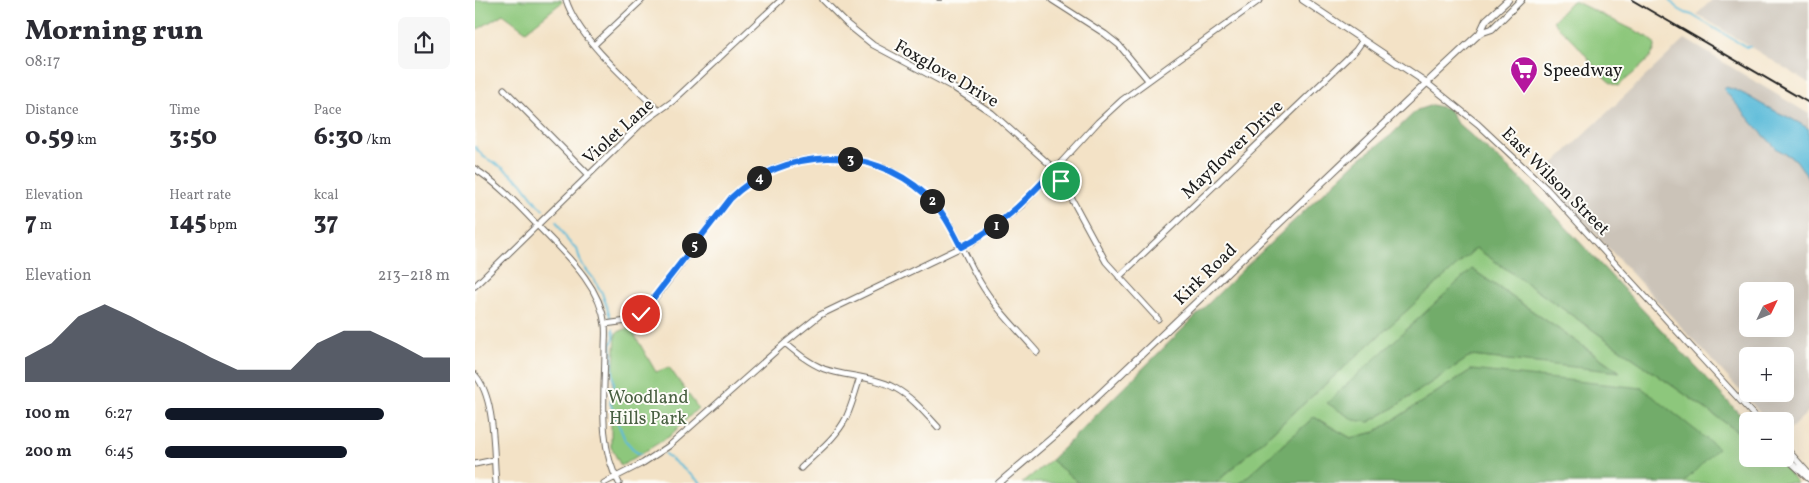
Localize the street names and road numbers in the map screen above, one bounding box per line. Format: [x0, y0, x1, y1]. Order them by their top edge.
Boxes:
street label: Foxglove Drive [889, 34, 1003, 114]
street label: Violet Lane [578, 93, 660, 171]
street label: Mayflower Drive [1177, 95, 1290, 205]
street label: East Wilson Street [1495, 122, 1615, 242]
street label: Kirk Road [1169, 239, 1243, 312]

